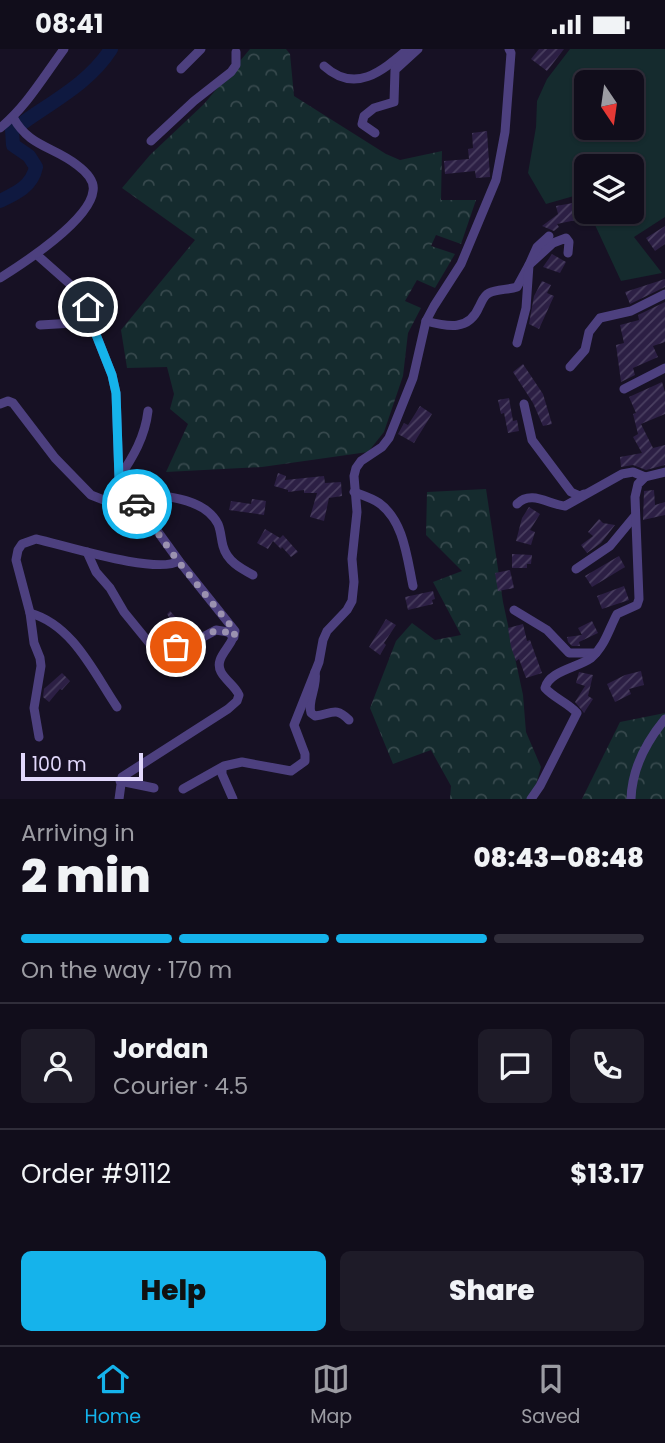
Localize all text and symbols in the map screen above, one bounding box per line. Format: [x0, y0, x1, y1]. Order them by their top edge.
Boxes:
text: 08:41 [35, 6, 104, 42]
north arrow [574, 70, 644, 140]
map controls [574, 70, 644, 224]
button: layers [574, 154, 644, 224]
pin [58, 277, 118, 337]
icon: home [69, 288, 107, 326]
courier [102, 469, 172, 539]
icon: car [118, 485, 156, 523]
pin [146, 617, 206, 677]
icon: bag [157, 628, 195, 666]
scale bar [21, 750, 144, 782]
text: 100 m [32, 751, 87, 778]
text: Arriving in [21, 817, 135, 849]
text: 08:43–08:48 [473, 840, 644, 876]
text: 2 min [21, 844, 151, 908]
text: On the way · 170 m [21, 954, 232, 986]
button: person [21, 1029, 95, 1103]
button: chat [478, 1029, 552, 1103]
button: phone [570, 1029, 644, 1103]
text: Jordan [113, 1031, 209, 1067]
text: Courier · 4.5 [113, 1070, 248, 1102]
text: Order #9112 [21, 1156, 171, 1192]
text: $13.17 [570, 1156, 644, 1192]
button: Help [21, 1251, 326, 1331]
button: Share [340, 1251, 644, 1331]
tab: Home [84, 1360, 141, 1431]
tab: Map [310, 1360, 352, 1431]
tab: Saved [521, 1360, 580, 1431]

